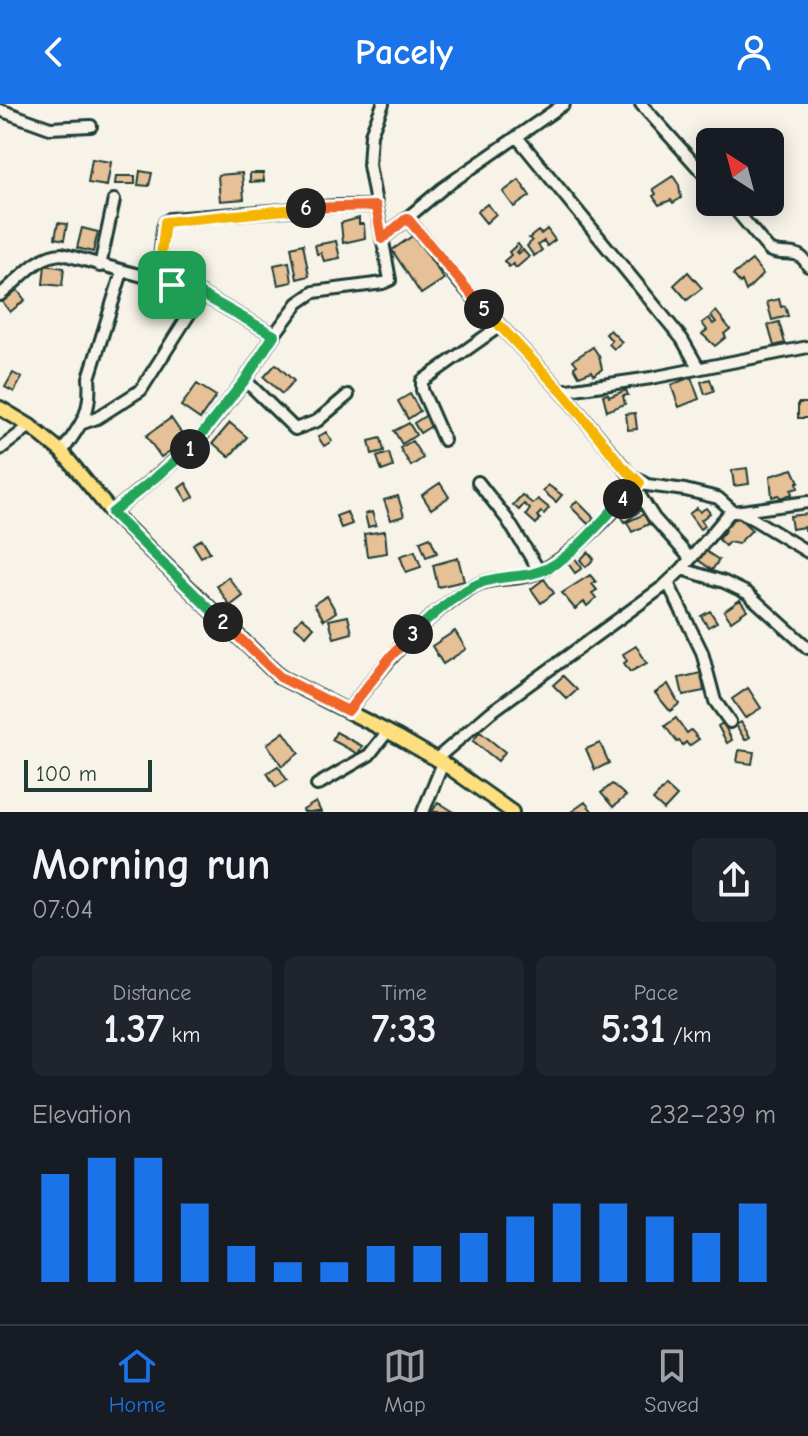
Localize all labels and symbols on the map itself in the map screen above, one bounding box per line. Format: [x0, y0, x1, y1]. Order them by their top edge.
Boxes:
north arrow [696, 128, 784, 216]
pin: 6 [286, 188, 326, 228]
pin [138, 251, 206, 319]
pin: 5 [464, 289, 504, 329]
pin: 1 [170, 429, 210, 469]
pin: 4 [603, 479, 643, 519]
pin: 2 [203, 602, 243, 642]
pin: 3 [393, 614, 433, 654]
scale bar [24, 756, 152, 792]

